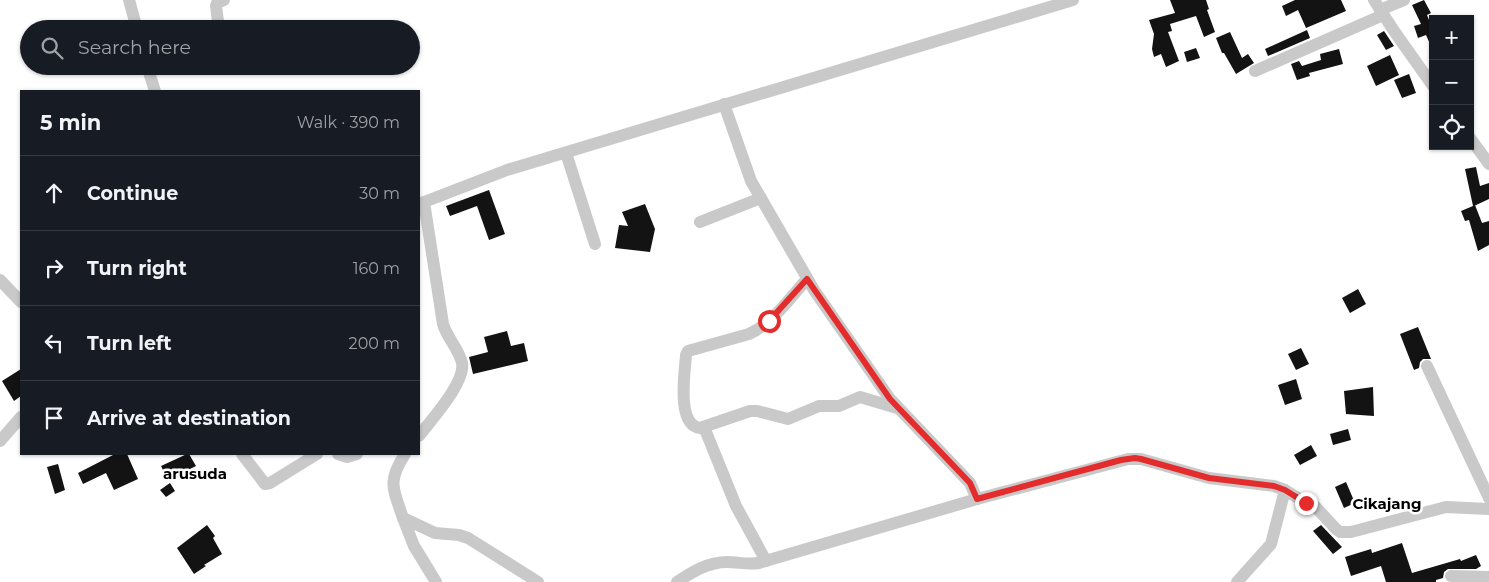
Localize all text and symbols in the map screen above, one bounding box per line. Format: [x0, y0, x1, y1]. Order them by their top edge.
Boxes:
map controls [1429, 15, 1474, 150]
button: + [1429, 15, 1474, 60]
search box [20, 20, 420, 75]
icon: search [38, 34, 66, 62]
text: Search here [78, 36, 191, 59]
button: − [1429, 60, 1474, 105]
button: locate [1429, 105, 1474, 150]
text: 5 min [40, 110, 101, 135]
text: Walk · 390 m [297, 113, 400, 132]
icon: ahead [40, 179, 68, 207]
text: Continue [87, 182, 178, 205]
text: 30 m [359, 184, 400, 203]
icon: right [40, 254, 68, 282]
text: Turn right [87, 257, 187, 280]
text: 160 m [353, 259, 400, 278]
route start [758, 310, 781, 333]
icon: left [40, 329, 68, 357]
text: Turn left [87, 332, 172, 355]
text: 200 m [349, 334, 400, 353]
icon: arrive [40, 404, 68, 432]
text: Arrive at destination [87, 407, 291, 430]
district label: arusuda [163, 464, 227, 483]
route end [1295, 492, 1318, 515]
district label: Cikajang [1352, 494, 1422, 513]

